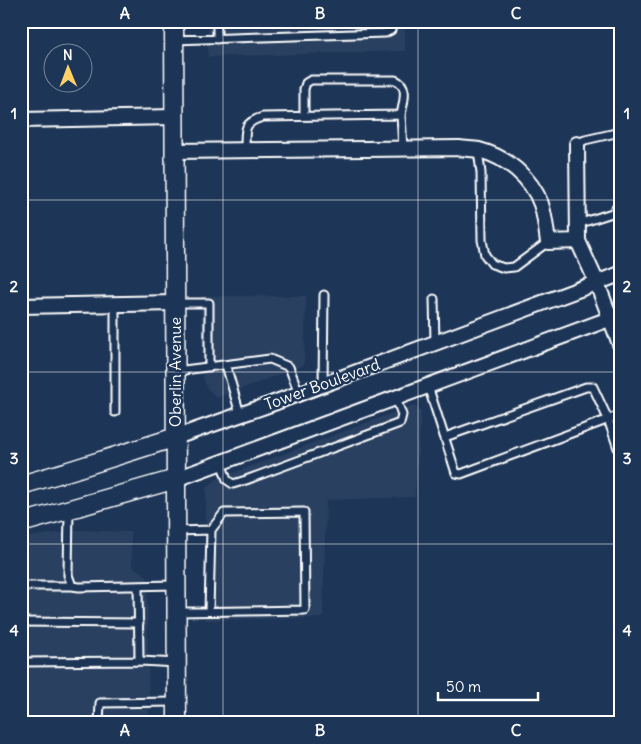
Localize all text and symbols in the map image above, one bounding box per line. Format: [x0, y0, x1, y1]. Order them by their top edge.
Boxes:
text: A [120, 3, 130, 23]
text: B [315, 3, 326, 23]
text: C [511, 3, 522, 23]
north arrow [42, 42, 92, 92]
text: N [63, 46, 73, 64]
text: 1 [11, 103, 17, 123]
text: 1 [624, 103, 630, 123]
text: 2 [10, 276, 19, 296]
text: 2 [623, 276, 632, 296]
street label: Oberlin Avenue [165, 317, 185, 427]
street label: Tower Boulevard [262, 354, 382, 414]
text: 3 [9, 448, 19, 468]
text: 3 [622, 448, 632, 468]
text: 4 [9, 620, 19, 640]
text: 4 [622, 620, 632, 640]
scale bar [438, 669, 538, 701]
text: 50 m [446, 677, 481, 696]
text: A [120, 720, 130, 740]
text: B [315, 720, 326, 740]
text: C [511, 720, 522, 740]

